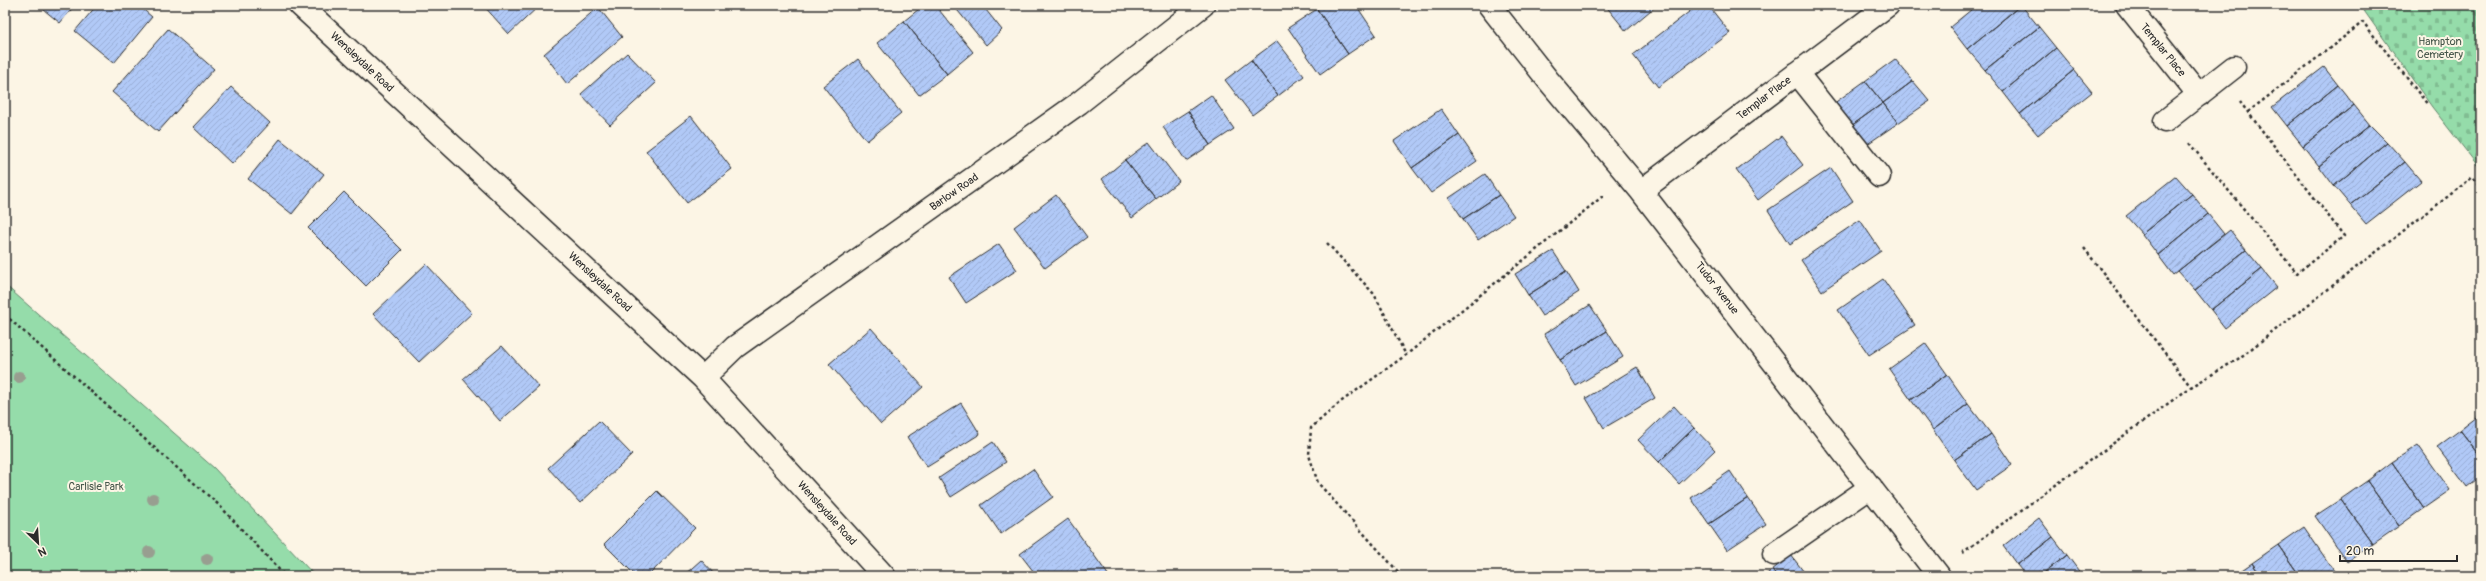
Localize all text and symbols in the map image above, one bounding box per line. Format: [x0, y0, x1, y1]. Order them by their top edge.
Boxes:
street label: Templar Place [2138, 21, 2189, 80]
street label: Wensleydale Road [328, 29, 396, 95]
park label: Hampton Cemetery [2417, 35, 2463, 61]
street label: Templar Place [1734, 73, 1794, 123]
street label: Barlow Road [927, 171, 981, 213]
street label: Wensleydale Road [566, 249, 634, 315]
street label: Tudor Avenue [1693, 259, 1742, 317]
street label: Wensleydale Road [795, 478, 859, 548]
park label: Carlisle Park [68, 480, 124, 493]
north arrow [18, 523, 58, 563]
scale bar [2340, 537, 2457, 563]
text: N [35, 544, 48, 559]
text: 20 m [2346, 544, 2375, 559]

